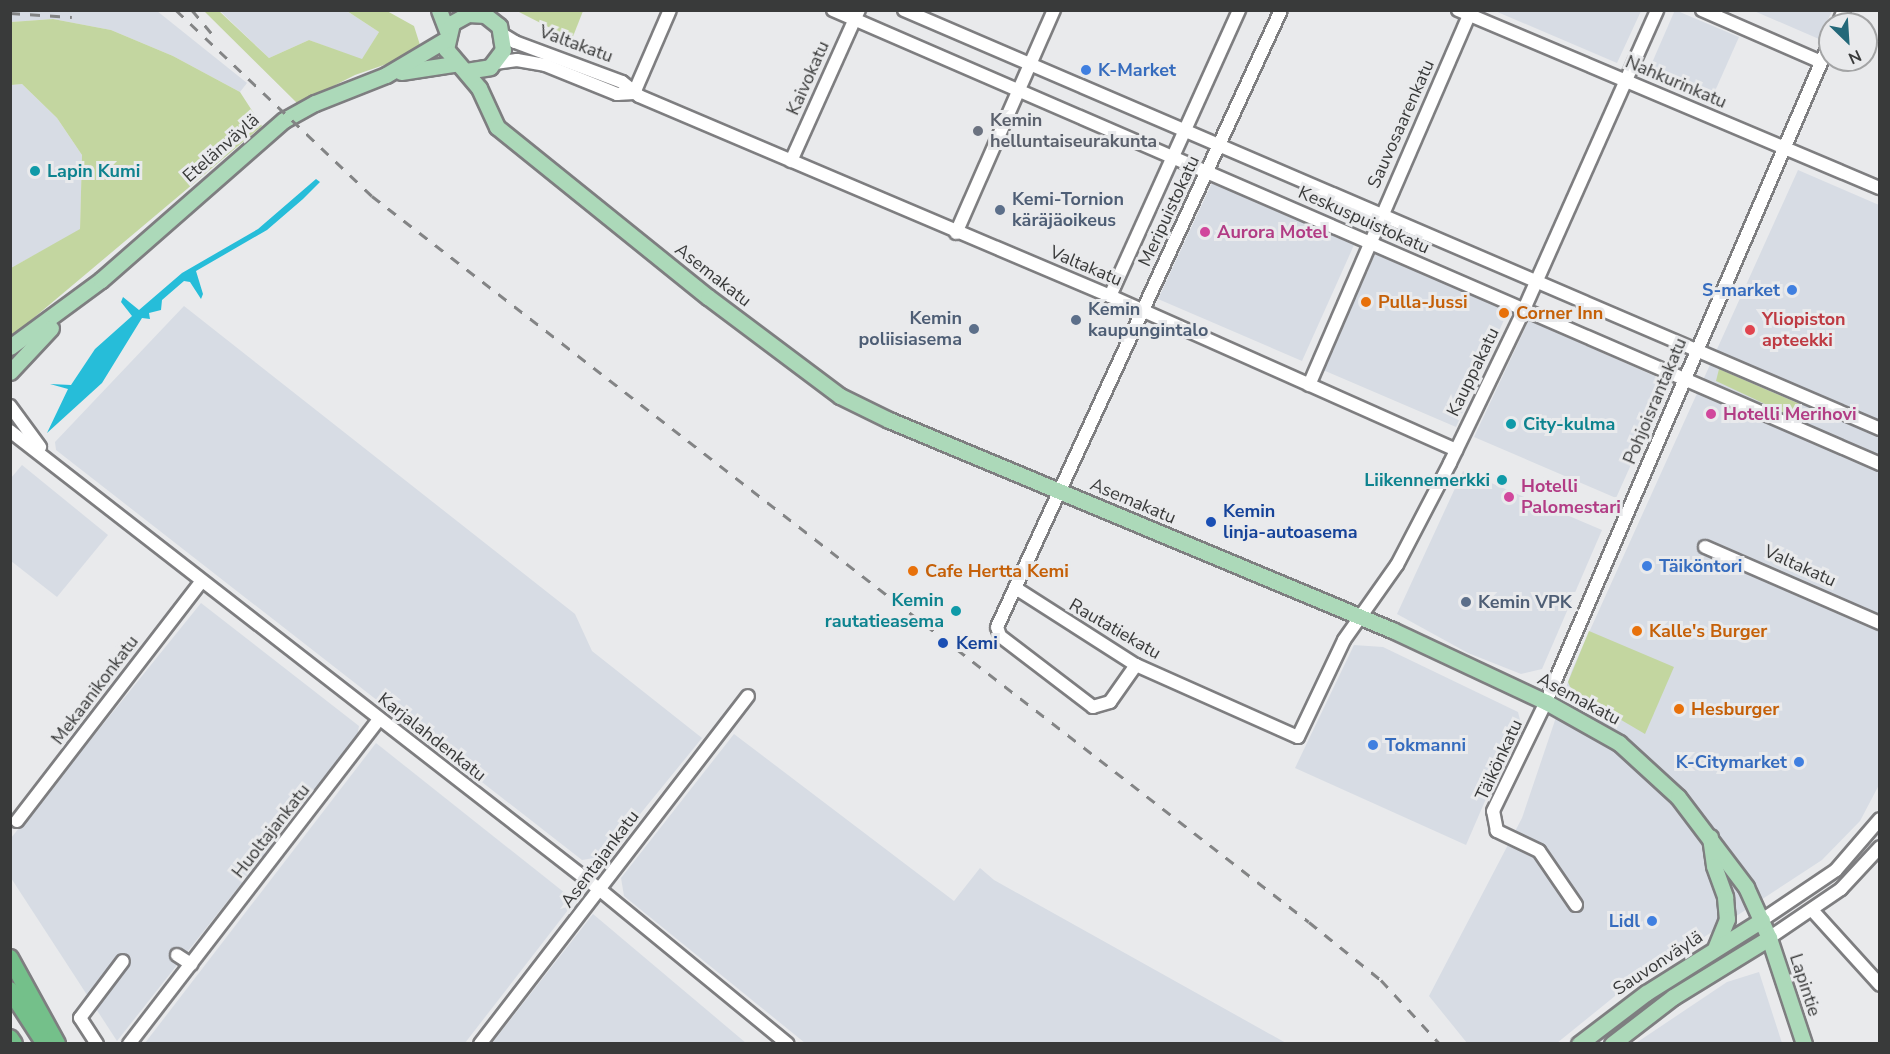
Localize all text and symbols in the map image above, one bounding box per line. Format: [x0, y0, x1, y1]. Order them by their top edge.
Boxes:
north arrow [1818, 12, 1878, 72]
street label: Valtakatu [536, 21, 616, 67]
street label: Kaivokatu [782, 38, 834, 118]
text: N [1845, 44, 1865, 69]
street label: Nahkurinkatu [1622, 51, 1730, 113]
street label: Sauvosaarenkatu [1363, 56, 1439, 192]
place label: K-Market [1098, 59, 1176, 81]
marker: K-Market [1079, 63, 1093, 77]
street label: Etelänväylä [178, 109, 264, 187]
place label: Kemin helluntaiseurakunta [990, 110, 1157, 152]
marker: Kemin helluntaiseurakunta [971, 124, 985, 138]
street label: Meripuistokatu [1134, 152, 1204, 270]
place label: Lapin Kumi [47, 160, 140, 182]
marker: Lapin Kumi [28, 164, 42, 178]
street label: Keskuspuistokatu [1295, 181, 1433, 259]
place label: Kemi-Tornion käräjäoikeus [1012, 189, 1124, 232]
marker: Kemi-Tornion käräjäoikeus [993, 203, 1007, 217]
place label: Aurora Motel [1217, 221, 1328, 243]
marker: Aurora Motel [1198, 225, 1212, 239]
street label: Asemakatu [670, 238, 756, 312]
street label: Valtakatu [1046, 241, 1126, 291]
place label: S-market [1702, 279, 1780, 301]
marker: S-market [1785, 283, 1799, 297]
place label: Pulla-Jussi [1378, 291, 1468, 313]
marker: Pulla-Jussi [1359, 295, 1373, 309]
place label: Kemin kaupungintalo [1088, 299, 1208, 342]
place label: Corner Inn [1516, 302, 1603, 324]
marker: Corner Inn [1497, 306, 1511, 320]
place label: Kemin poliisiasema [859, 308, 962, 350]
place label: Yliopiston apteekki [1762, 309, 1846, 352]
marker: Kemin kaupungintalo [1069, 313, 1083, 327]
marker: Kemin poliisiasema [967, 322, 981, 336]
marker: Yliopiston apteekki [1743, 323, 1757, 337]
street label: Kauppakatu [1442, 324, 1504, 420]
street label: Pohjoisrantakatu [1619, 335, 1691, 467]
place label: Hotelli Merihovi [1723, 403, 1857, 425]
marker: Hotelli Merihovi [1704, 407, 1718, 421]
place label: City-kulma [1523, 413, 1615, 435]
marker: City-kulma [1504, 417, 1518, 431]
place label: Liikennemerkki [1364, 469, 1490, 491]
street label: Asemakatu [1087, 473, 1179, 529]
marker: Liikennemerkki [1495, 473, 1509, 487]
place label: Hotelli Palomestari [1521, 476, 1621, 518]
marker: Hotelli Palomestari [1502, 490, 1516, 504]
place label: Kemin linja-autoasema [1223, 501, 1358, 544]
marker: Kemin linja-autoasema [1204, 515, 1218, 529]
street label: Valtakatu [1761, 541, 1839, 591]
place label: Täiköntori [1659, 555, 1742, 577]
marker: Täiköntori [1640, 559, 1654, 573]
place label: Cafe Hertta Kemi [925, 560, 1069, 582]
marker: Cafe Hertta Kemi [906, 564, 920, 578]
place label: Kemin rautatieasema [825, 590, 944, 632]
place label: Kemin VPK [1478, 591, 1572, 613]
street label: Rautatiekatu [1065, 594, 1165, 664]
marker: Kemin VPK [1459, 595, 1473, 609]
marker: Kemin rautatieasema [949, 604, 963, 618]
place label: Kalle's Burger [1649, 620, 1767, 642]
marker: Kalle's Burger [1630, 624, 1644, 638]
street label: Mekaanikonkatu [47, 631, 143, 749]
place label: Kemi [956, 632, 998, 654]
marker: Kemi [934, 634, 952, 652]
street label: Asemakatu [1534, 668, 1624, 730]
street label: Karjalahdenkatu [374, 688, 490, 786]
place label: Hesburger [1691, 698, 1779, 720]
marker: Hesburger [1672, 702, 1686, 716]
street label: Täikönkatu [1471, 716, 1527, 804]
place label: Tokmanni [1385, 734, 1466, 756]
marker: Tokmanni [1366, 738, 1380, 752]
place label: K-Citymarket [1676, 751, 1787, 773]
marker: K-Citymarket [1792, 755, 1806, 769]
street label: Huoltajankatu [227, 780, 315, 882]
street label: Asentajankatu [556, 806, 644, 912]
place label: Lidl [1609, 910, 1640, 932]
marker: Lidl [1645, 914, 1659, 928]
street label: Sauvonväylä [1609, 926, 1707, 1000]
street label: Lapintie [1785, 951, 1825, 1019]

